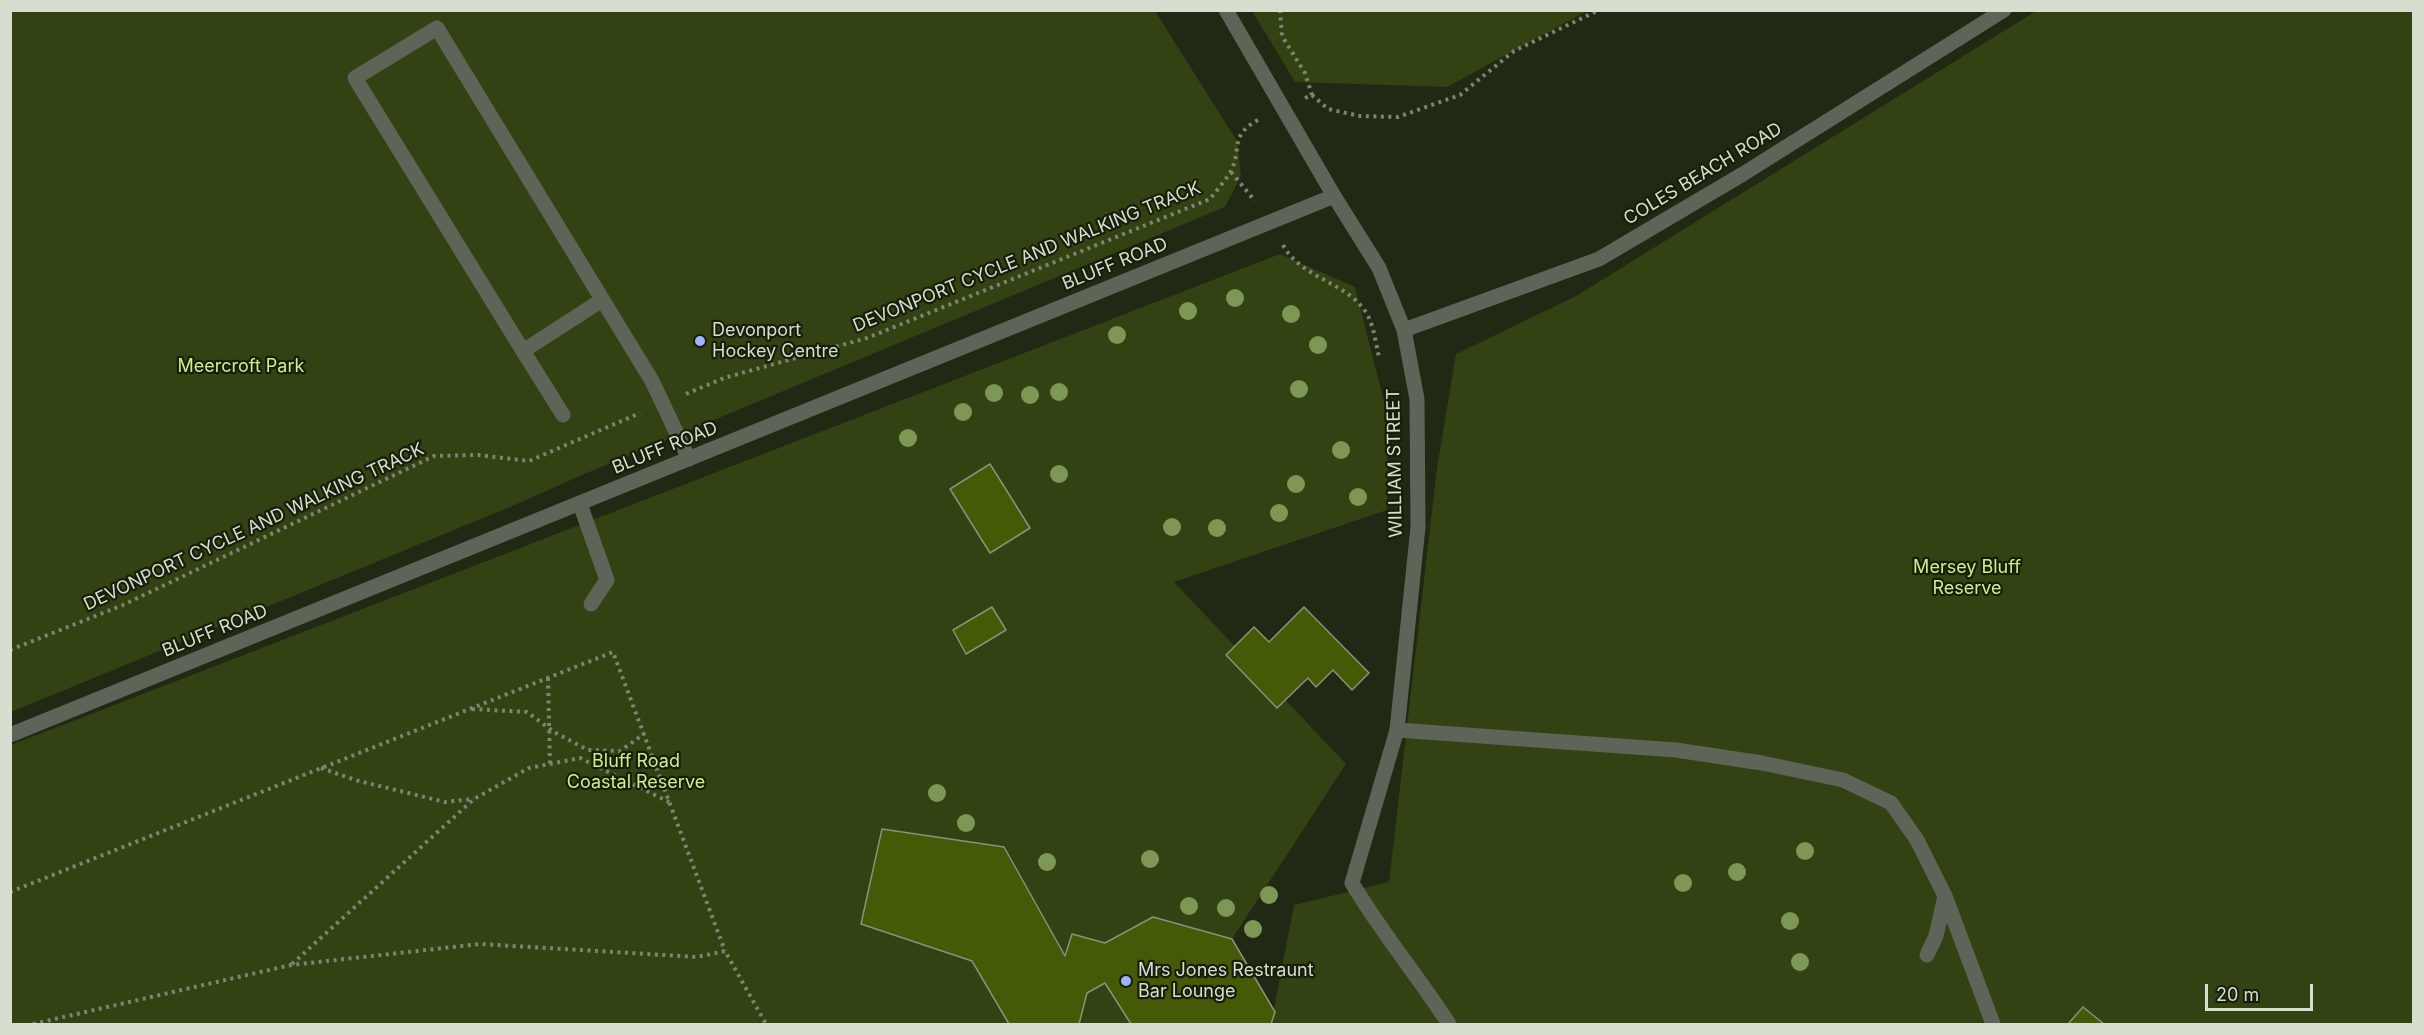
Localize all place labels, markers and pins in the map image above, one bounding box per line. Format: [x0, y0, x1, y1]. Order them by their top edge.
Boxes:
place label: Devonport Hockey Centre [712, 320, 838, 362]
marker: Devonport Hockey Centre [693, 334, 707, 348]
place label: Mrs Jones Restraunt Bar Lounge [1138, 960, 1314, 1002]
marker: Mrs Jones Restraunt Bar Lounge [1119, 974, 1133, 988]

